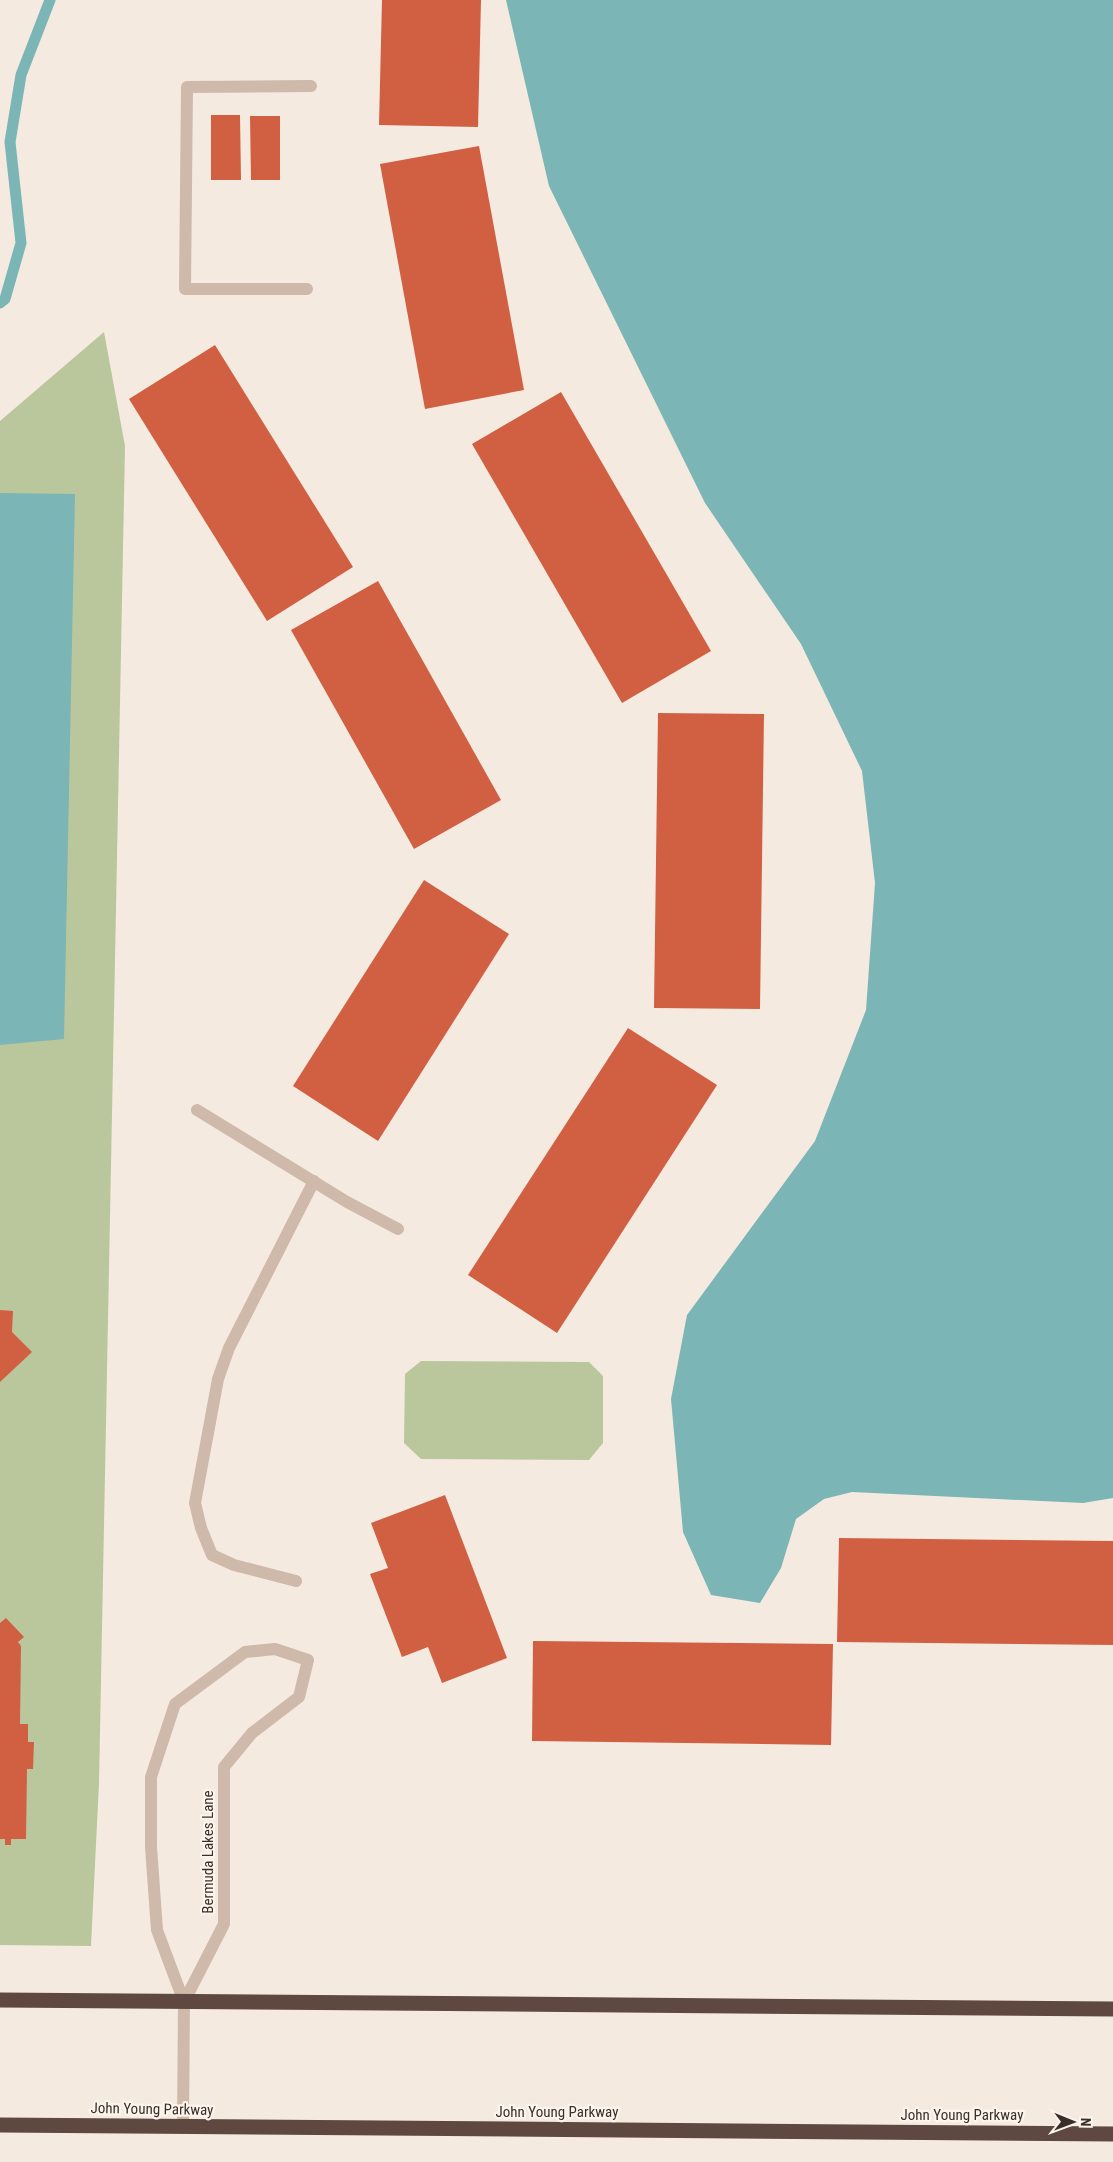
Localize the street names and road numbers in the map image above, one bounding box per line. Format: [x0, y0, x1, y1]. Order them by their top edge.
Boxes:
street label: Bermuda Lakes Lane [199, 1790, 217, 1914]
street label: John Young Parkway [90, 2099, 214, 2119]
street label: John Young Parkway [496, 2103, 618, 2121]
street label: John Young Parkway [901, 2106, 1023, 2124]

